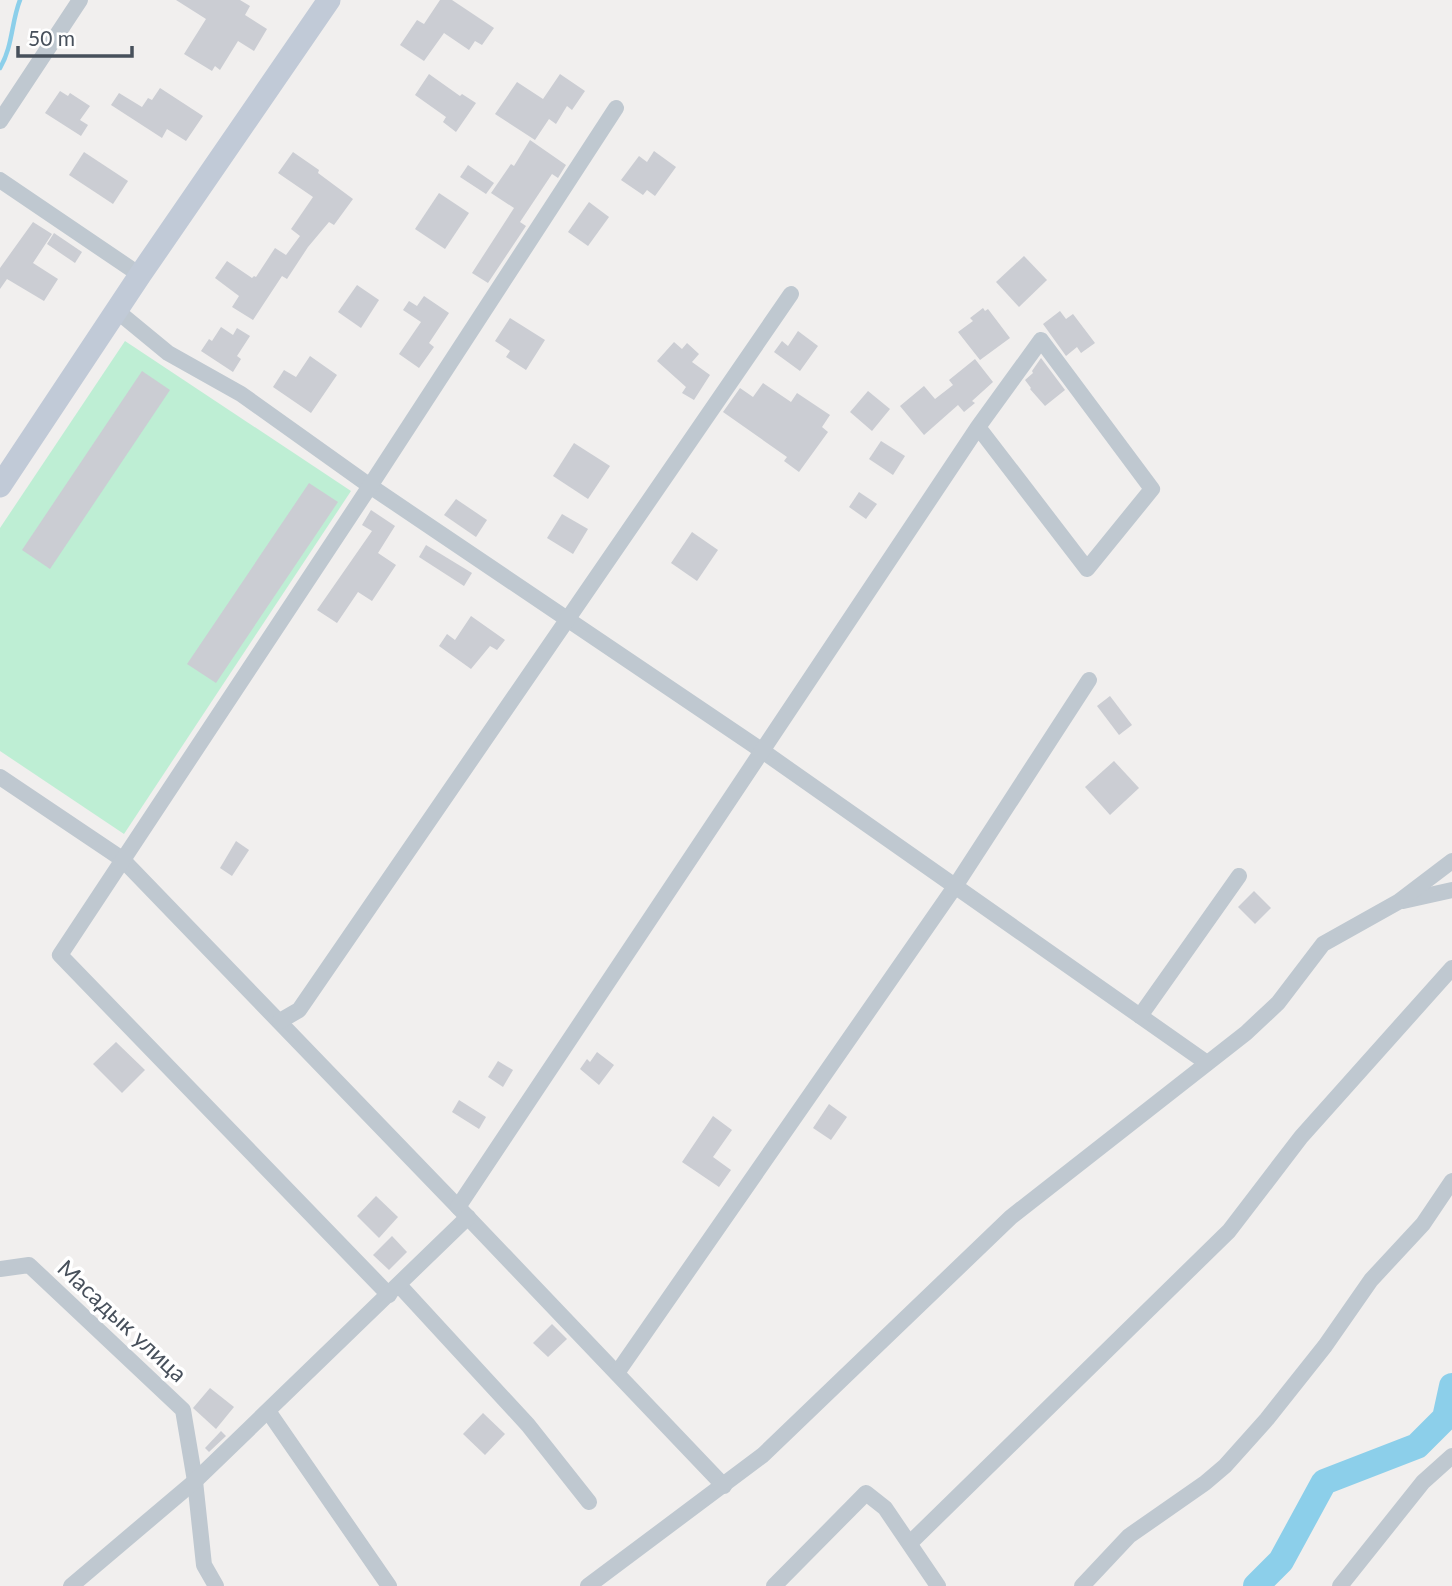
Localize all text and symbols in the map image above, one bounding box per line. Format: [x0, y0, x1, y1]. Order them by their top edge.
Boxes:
scale bar [18, 14, 131, 58]
text: 50 m [28, 25, 75, 50]
street label: Масадык улица [52, 1253, 193, 1387]

